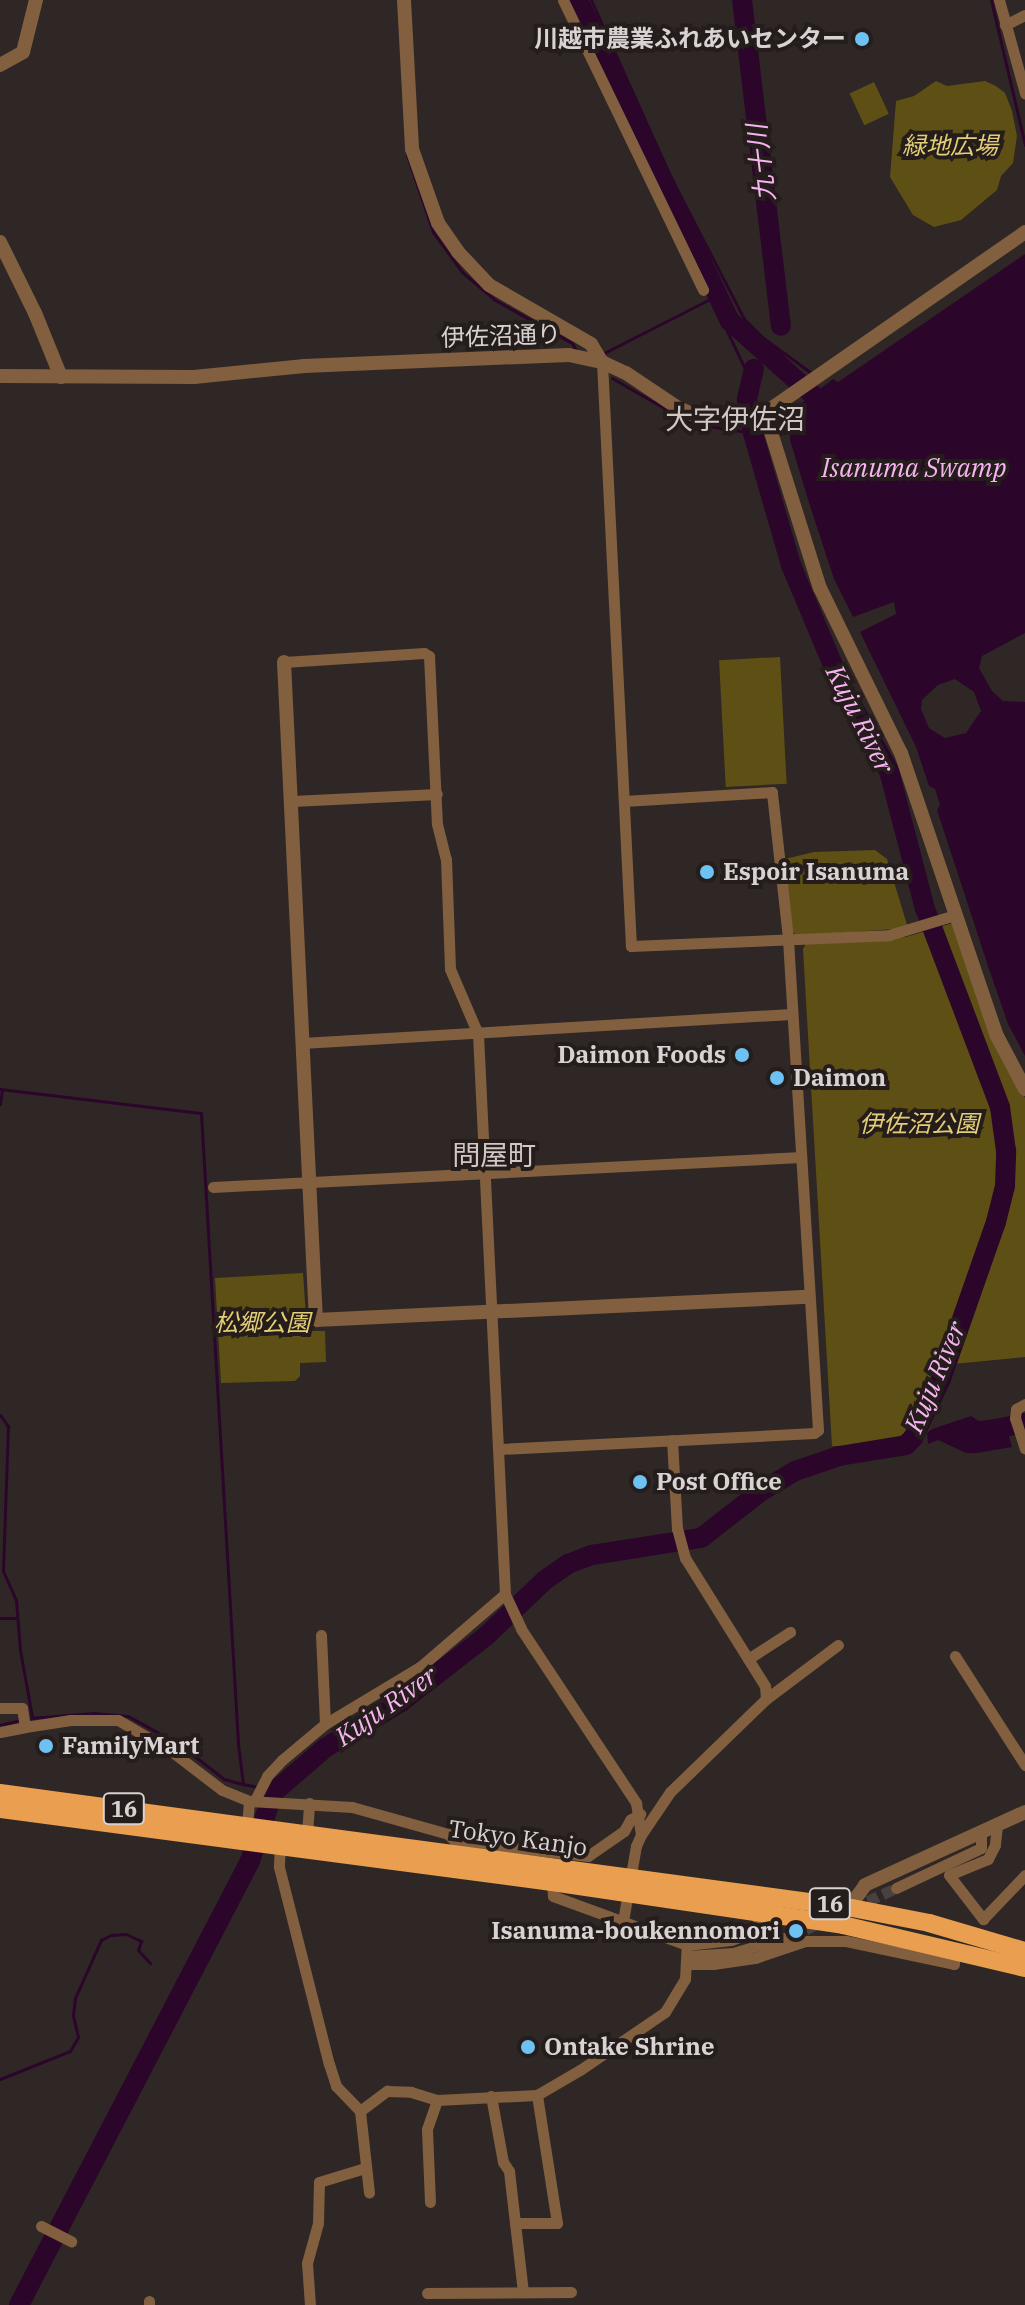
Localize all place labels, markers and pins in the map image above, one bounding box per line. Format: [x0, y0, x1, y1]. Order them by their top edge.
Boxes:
place label: 川越市農業ふれあいセンター [534, 25, 846, 53]
marker: 川越市農業ふれあいセンター [853, 30, 871, 48]
place label: Espoir Isanuma [723, 858, 909, 886]
marker: Espoir Isanuma [698, 863, 716, 881]
place label: Daimon Foods [557, 1041, 726, 1069]
marker: Daimon Foods [733, 1046, 751, 1064]
place label: Daimon [793, 1064, 886, 1092]
marker: Daimon [768, 1069, 786, 1087]
place label: Post Office [656, 1468, 782, 1496]
marker: Post Office [631, 1473, 649, 1491]
place label: FamilyMart [62, 1732, 199, 1760]
marker: FamilyMart [37, 1737, 55, 1755]
place label: Isanuma-boukennomori [491, 1917, 780, 1945]
marker: Isanuma-boukennomori [787, 1922, 805, 1940]
place label: Ontake Shrine [544, 2033, 715, 2061]
marker: Ontake Shrine [519, 2038, 537, 2056]

